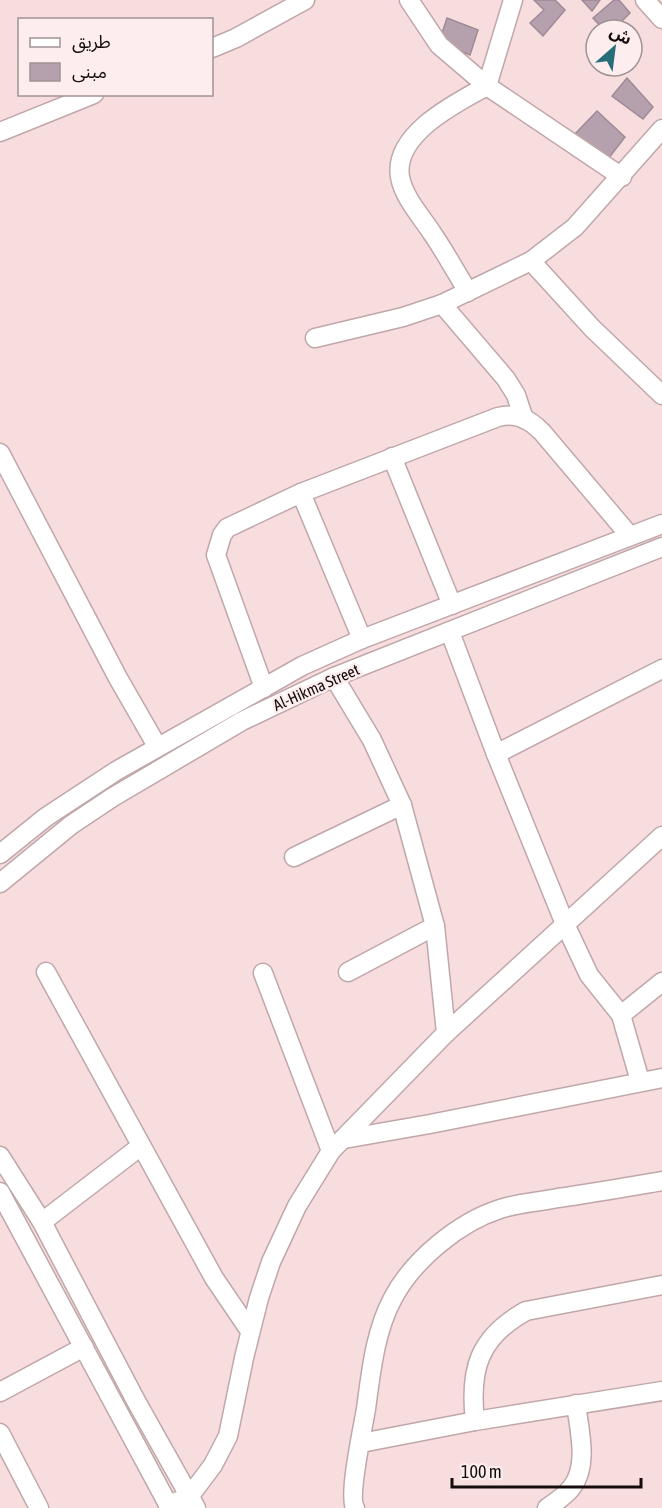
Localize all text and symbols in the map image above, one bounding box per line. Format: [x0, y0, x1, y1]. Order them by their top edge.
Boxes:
legend [18, 18, 213, 96]
north arrow [584, 18, 644, 78]
text: ش [607, 22, 635, 49]
text: طريق [72, 31, 111, 53]
text: مبنى [72, 61, 107, 83]
street label: Al-Hikma Street [270, 660, 362, 714]
scale bar [452, 1451, 641, 1489]
text: 100 m [461, 1461, 502, 1482]

